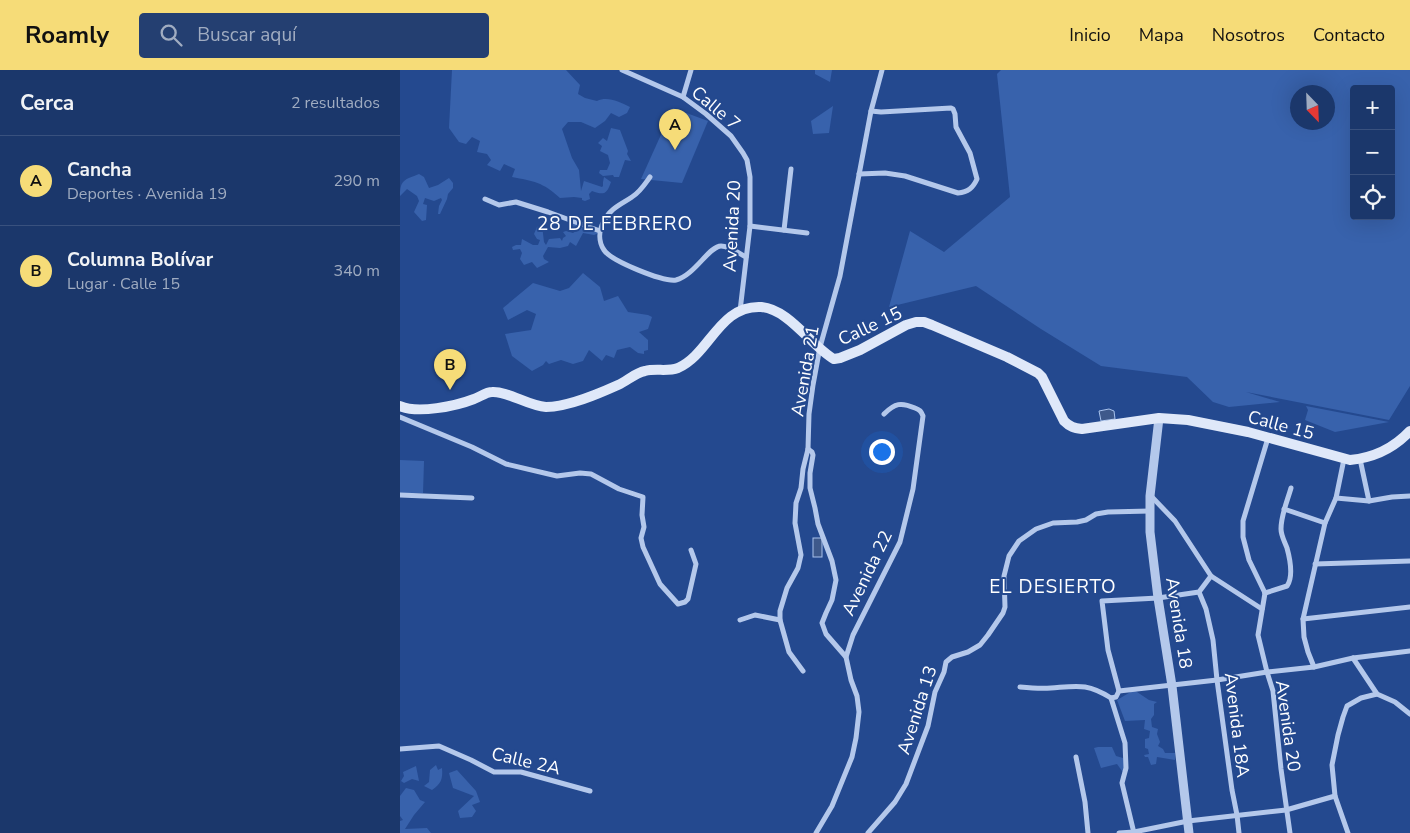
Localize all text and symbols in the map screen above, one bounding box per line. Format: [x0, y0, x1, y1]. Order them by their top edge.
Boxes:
search box [139, 13, 489, 58]
text: Roamly [25, 19, 109, 51]
icon: search [157, 21, 185, 49]
text: Buscar aquí [197, 22, 296, 48]
text: Inicio [1069, 23, 1111, 47]
text: Mapa [1139, 23, 1184, 47]
text: Nosotros [1212, 23, 1285, 47]
text: Contacto [1313, 23, 1385, 47]
street label: Calle 7 [686, 81, 746, 135]
north arrow [1290, 85, 1335, 130]
map controls [1350, 85, 1395, 220]
button: + [1350, 85, 1395, 130]
text: Cerca [20, 89, 74, 117]
text: 2 resultados [291, 92, 380, 114]
pin: A [659, 109, 691, 150]
button: − [1350, 130, 1395, 175]
text: Cancha [67, 157, 132, 183]
text: A [30, 170, 42, 192]
text: 290 m [333, 170, 380, 192]
button: locate [1350, 175, 1395, 220]
street label: Avenida 20 [718, 179, 746, 273]
text: Deportes · Avenida 19 [67, 183, 227, 205]
district label: 28 DE FEBRERO [537, 211, 693, 237]
text: Columna Bolívar [67, 247, 213, 273]
text: B [30, 260, 42, 282]
text: 340 m [333, 260, 380, 282]
text: Lugar · Calle 15 [67, 273, 180, 295]
street label: Calle 15 [834, 301, 906, 351]
street label: Avenida 21 [785, 324, 825, 418]
pin: B [434, 349, 466, 390]
street label: Calle 15 [1245, 405, 1317, 445]
your location [869, 439, 895, 465]
street label: Avenida 22 [836, 526, 898, 620]
district label: EL DESIERTO [989, 574, 1117, 600]
street label: Avenida 18 [1160, 576, 1198, 670]
street label: Avenida 13 [891, 663, 943, 757]
street label: Avenida 18A [1219, 671, 1255, 779]
street label: Avenida 20 [1270, 679, 1306, 773]
street label: Calle 2A [489, 741, 563, 781]

